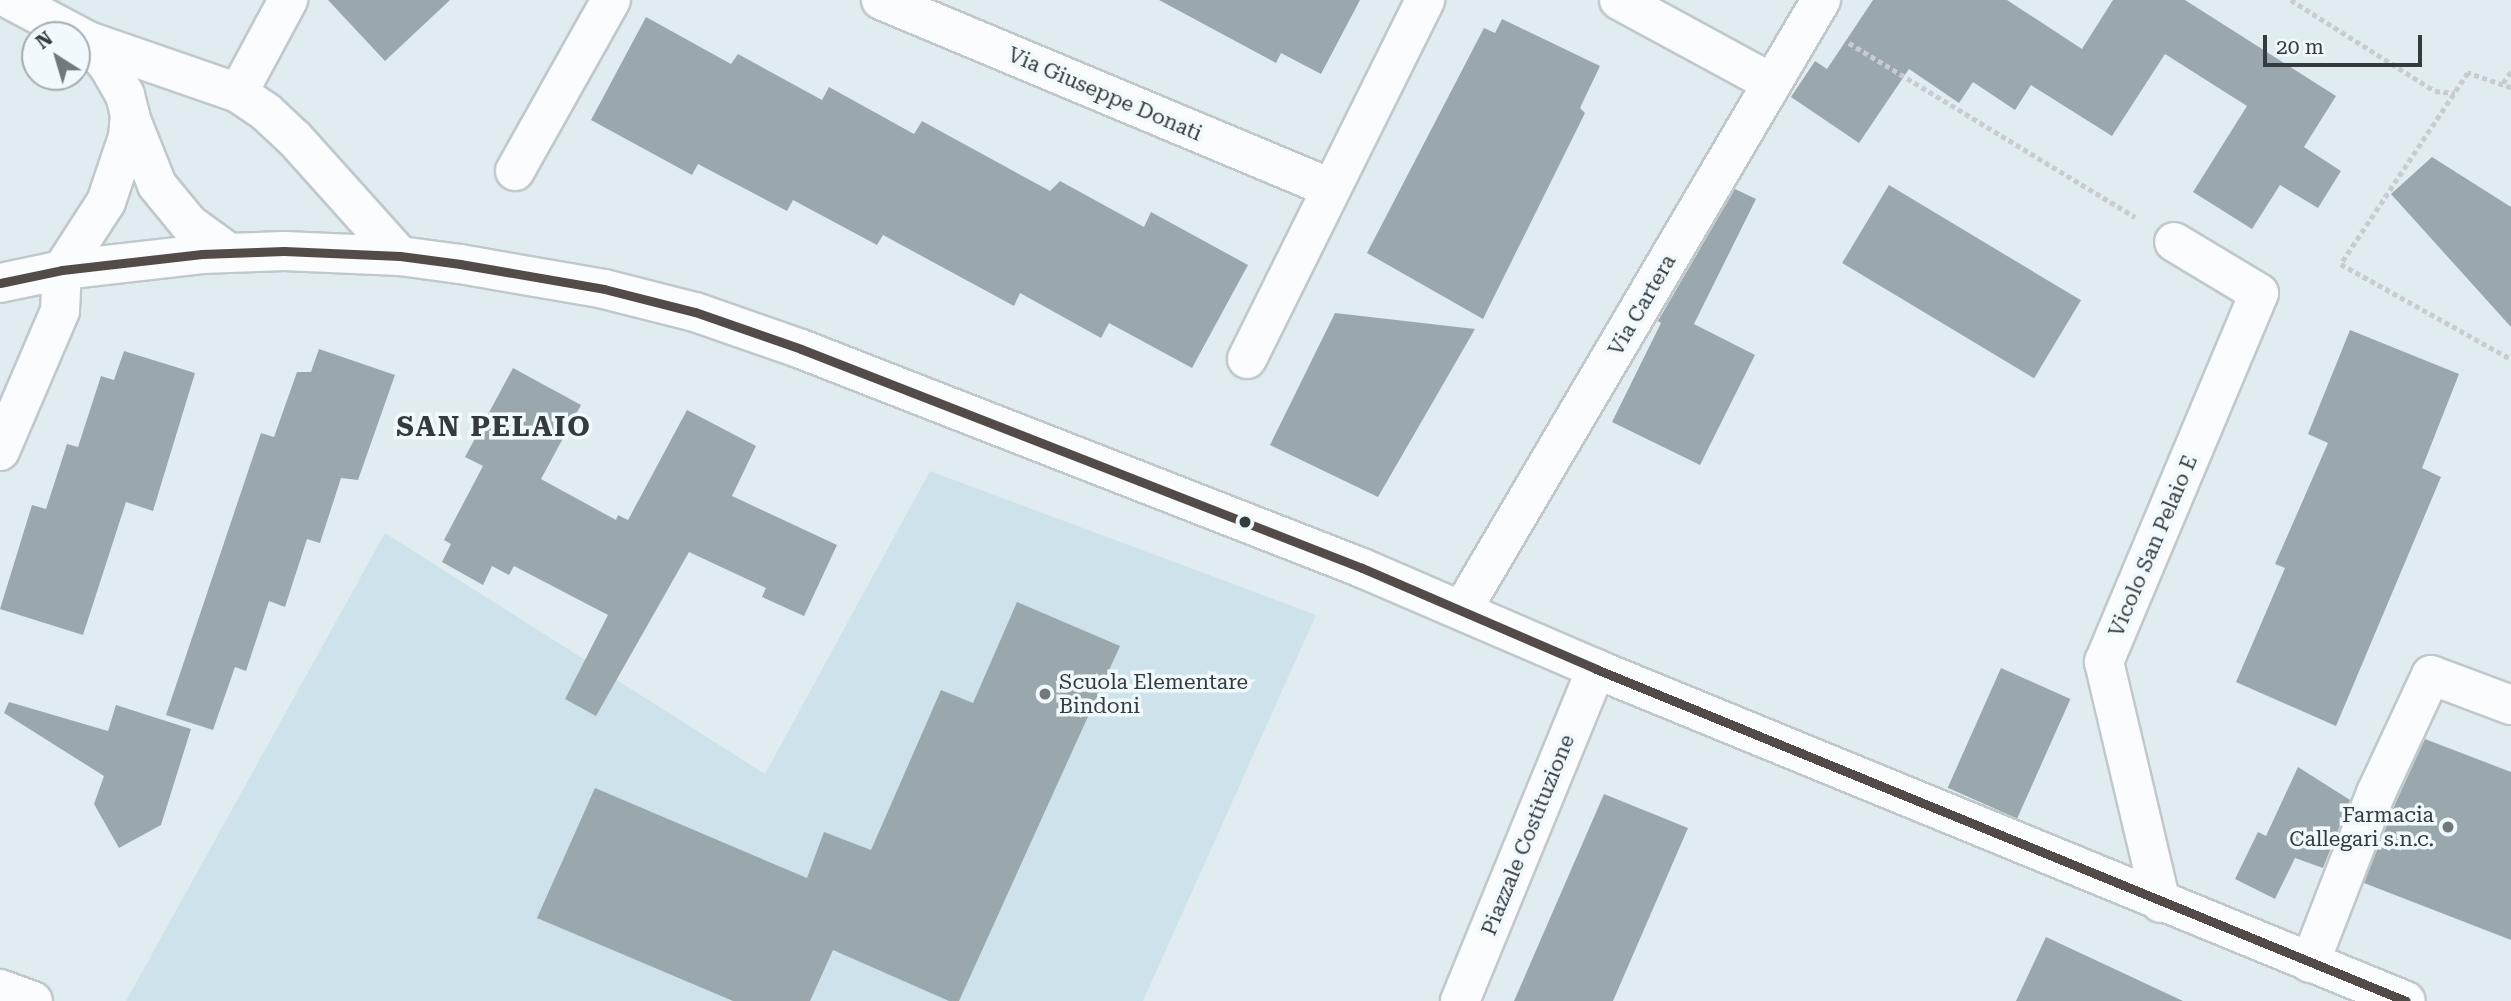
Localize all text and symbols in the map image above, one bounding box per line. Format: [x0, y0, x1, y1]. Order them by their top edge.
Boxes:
north arrow [21, 21, 91, 91]
scale bar [2266, 21, 2425, 65]
text: N [31, 27, 57, 54]
text: 20 m [2276, 35, 2324, 59]
street label: Via Giuseppe Donati [1004, 42, 1206, 146]
street label: Via Cartera [1603, 250, 1681, 360]
district label: SAN PELAIO [397, 410, 591, 444]
street label: Vicolo San Pelaio E [2103, 451, 2203, 641]
unlabelled marker [1238, 515, 1252, 529]
place label: Scuola Elementare Bindoni [1059, 669, 1248, 719]
marker: Scuola Elementare Bindoni [1037, 686, 1053, 702]
street label: Piazzale Costituzione [1476, 731, 1580, 939]
place label: Farmacia Callegari s.n.c. [2289, 802, 2434, 852]
marker: Farmacia Callegari s.n.c. [2440, 819, 2456, 835]

